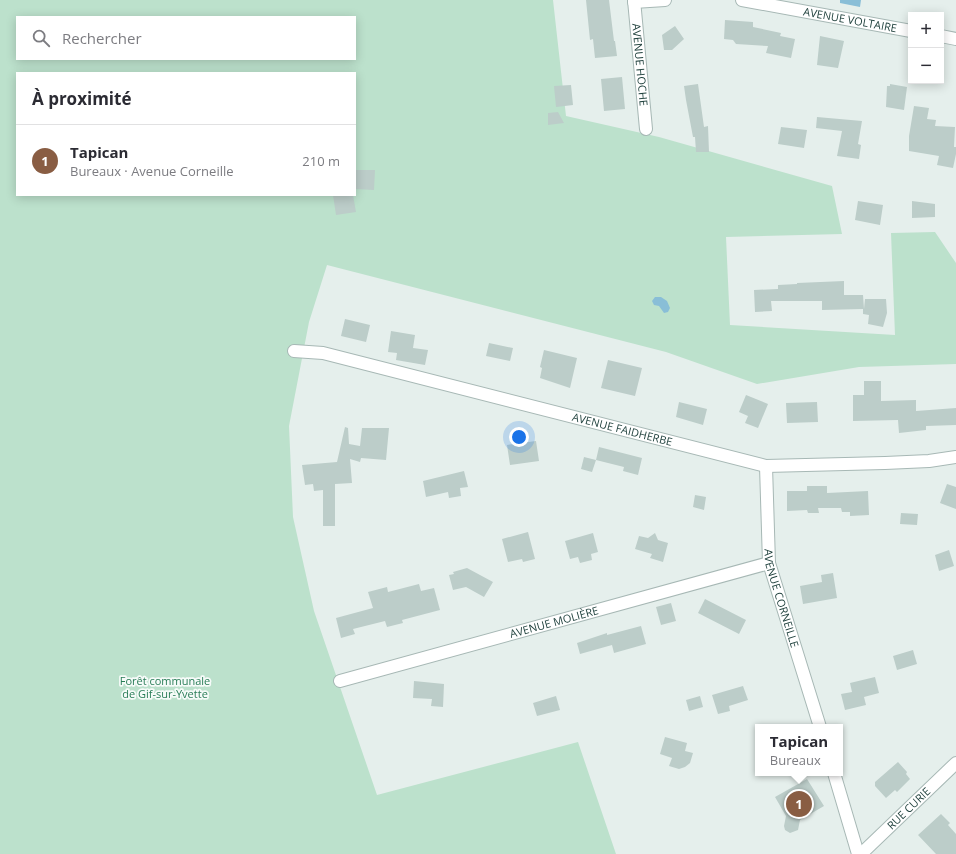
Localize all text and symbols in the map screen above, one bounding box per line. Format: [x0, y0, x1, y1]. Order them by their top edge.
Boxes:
street label: AVENUE VOLTAIRE [802, 3, 898, 35]
map controls [908, 12, 944, 84]
button: + [908, 12, 944, 48]
search box [16, 16, 356, 60]
street label: AVENUE HOCHE [629, 23, 652, 107]
icon: search [30, 27, 52, 49]
text: Rechercher [62, 28, 142, 48]
button: − [908, 48, 944, 84]
text: À proximité [32, 87, 131, 110]
text: Tapican [70, 142, 128, 162]
text: 1 [41, 152, 49, 170]
text: 210 m [302, 152, 340, 170]
text: Bureaux · Avenue Corneille [70, 162, 234, 180]
street label: AVENUE FAIDHERBE [571, 409, 674, 449]
your location [509, 427, 529, 447]
street label: AVENUE CORNEILLE [762, 549, 803, 649]
street label: AVENUE MOLIÈRE [508, 602, 600, 641]
park label: Forêt communale de Gif-sur-Yvette [120, 673, 210, 701]
popup [755, 724, 843, 776]
text: Tapican [770, 731, 828, 751]
text: Bureaux [770, 751, 821, 769]
street label: RUE CURIE [883, 784, 933, 832]
pin: 1 [786, 789, 812, 819]

